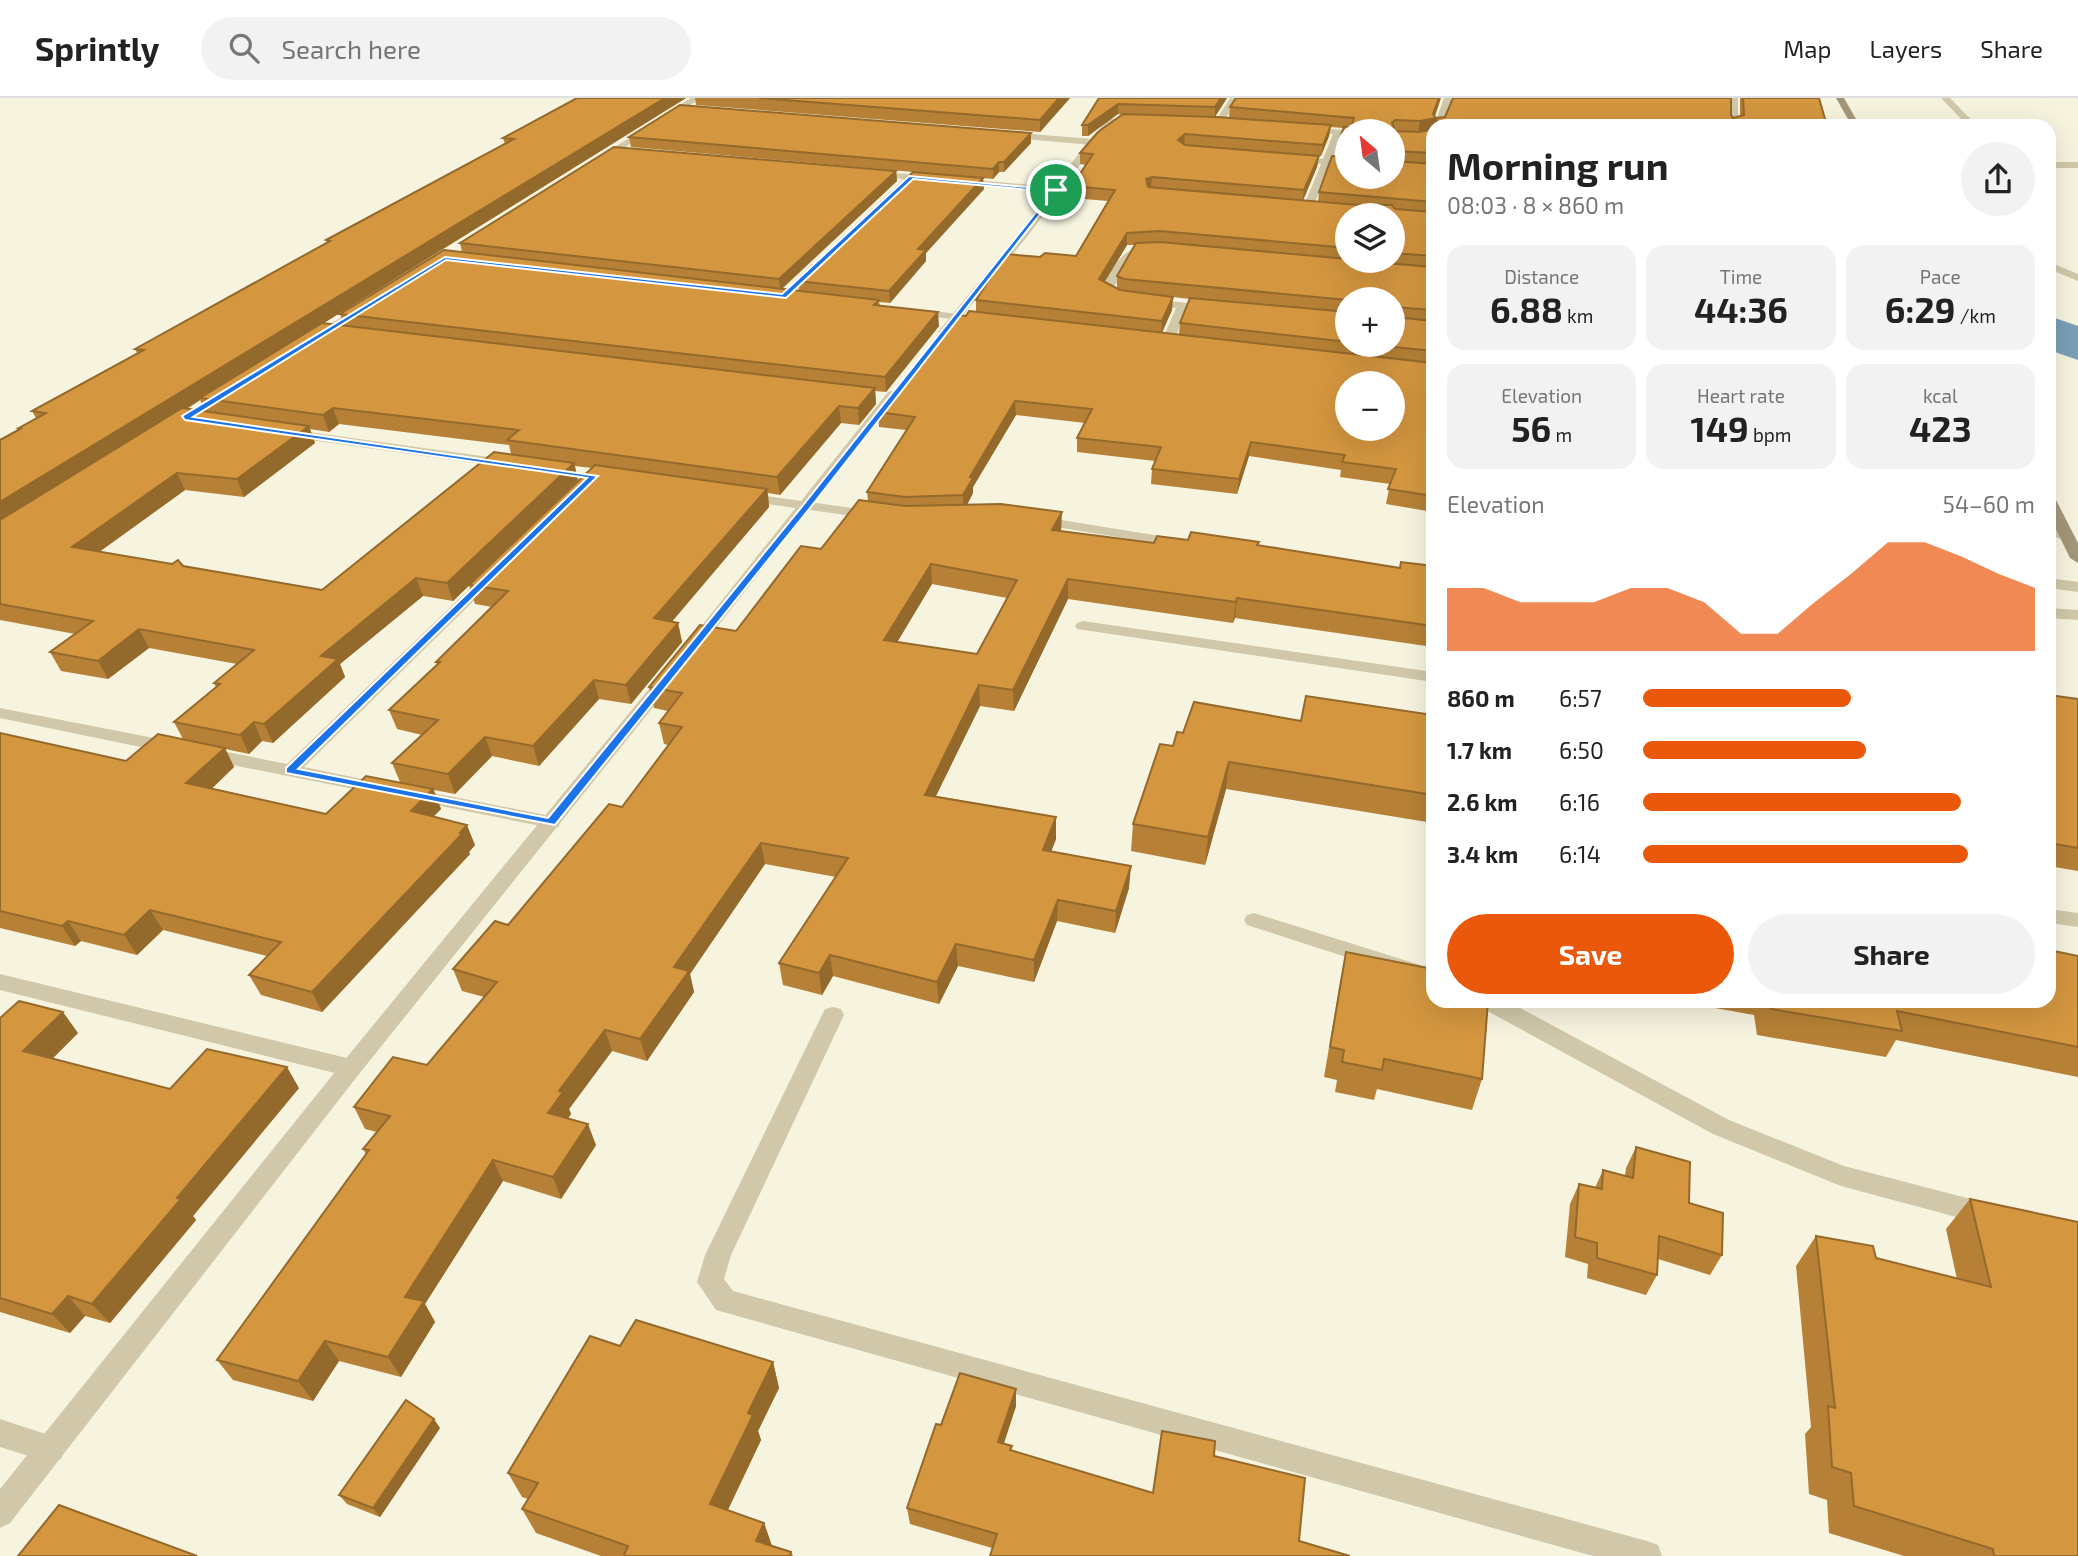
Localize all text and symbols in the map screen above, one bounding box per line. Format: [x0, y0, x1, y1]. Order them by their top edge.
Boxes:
search box [201, 17, 691, 80]
text: Sprintly [35, 28, 159, 68]
icon: search [225, 29, 263, 67]
text: Search here [281, 33, 421, 64]
text: Map [1783, 34, 1831, 63]
text: Layers [1869, 34, 1942, 63]
text: Share [1980, 34, 2043, 63]
north arrow [1335, 119, 1405, 189]
map controls [1335, 119, 1405, 441]
text: Morning run [1447, 142, 1668, 188]
button: share [1961, 142, 2035, 216]
pin [1026, 160, 1086, 220]
icon: arrive [1037, 171, 1075, 209]
text: 08:03 · 8 × 860 m [1447, 191, 1624, 219]
button: layers [1335, 203, 1405, 273]
text: Distance [1504, 265, 1579, 288]
text: Time [1720, 265, 1762, 288]
text: Pace [1920, 265, 1961, 288]
button: + [1335, 287, 1405, 357]
text: 6.88 [1490, 288, 1563, 330]
text: 44:36 [1694, 288, 1788, 330]
text: 6:29 [1885, 288, 1955, 330]
text: km [1563, 304, 1593, 327]
text: /km [1955, 304, 1996, 327]
button: − [1335, 371, 1405, 441]
text: Elevation [1501, 384, 1582, 407]
text: Heart rate [1697, 384, 1785, 407]
text: kcal [1923, 384, 1958, 407]
text: 56 [1511, 407, 1551, 449]
text: 149 [1691, 407, 1749, 449]
text: 423 [1909, 407, 1972, 449]
text: m [1551, 423, 1572, 446]
text: bpm [1749, 423, 1791, 446]
text: Elevation [1447, 490, 1545, 518]
text: 54–60 m [1943, 490, 2035, 518]
text: 860 m [1447, 684, 1515, 712]
text: 6:57 [1559, 684, 1602, 712]
text: 1.7 km [1447, 736, 1512, 764]
text: 6:50 [1559, 736, 1604, 764]
text: 2.6 km [1447, 788, 1518, 816]
text: 6:16 [1559, 788, 1600, 816]
text: 3.4 km [1447, 840, 1518, 868]
text: 6:14 [1559, 840, 1601, 868]
button: Save [1447, 914, 1734, 994]
button: Share [1748, 914, 2035, 994]

